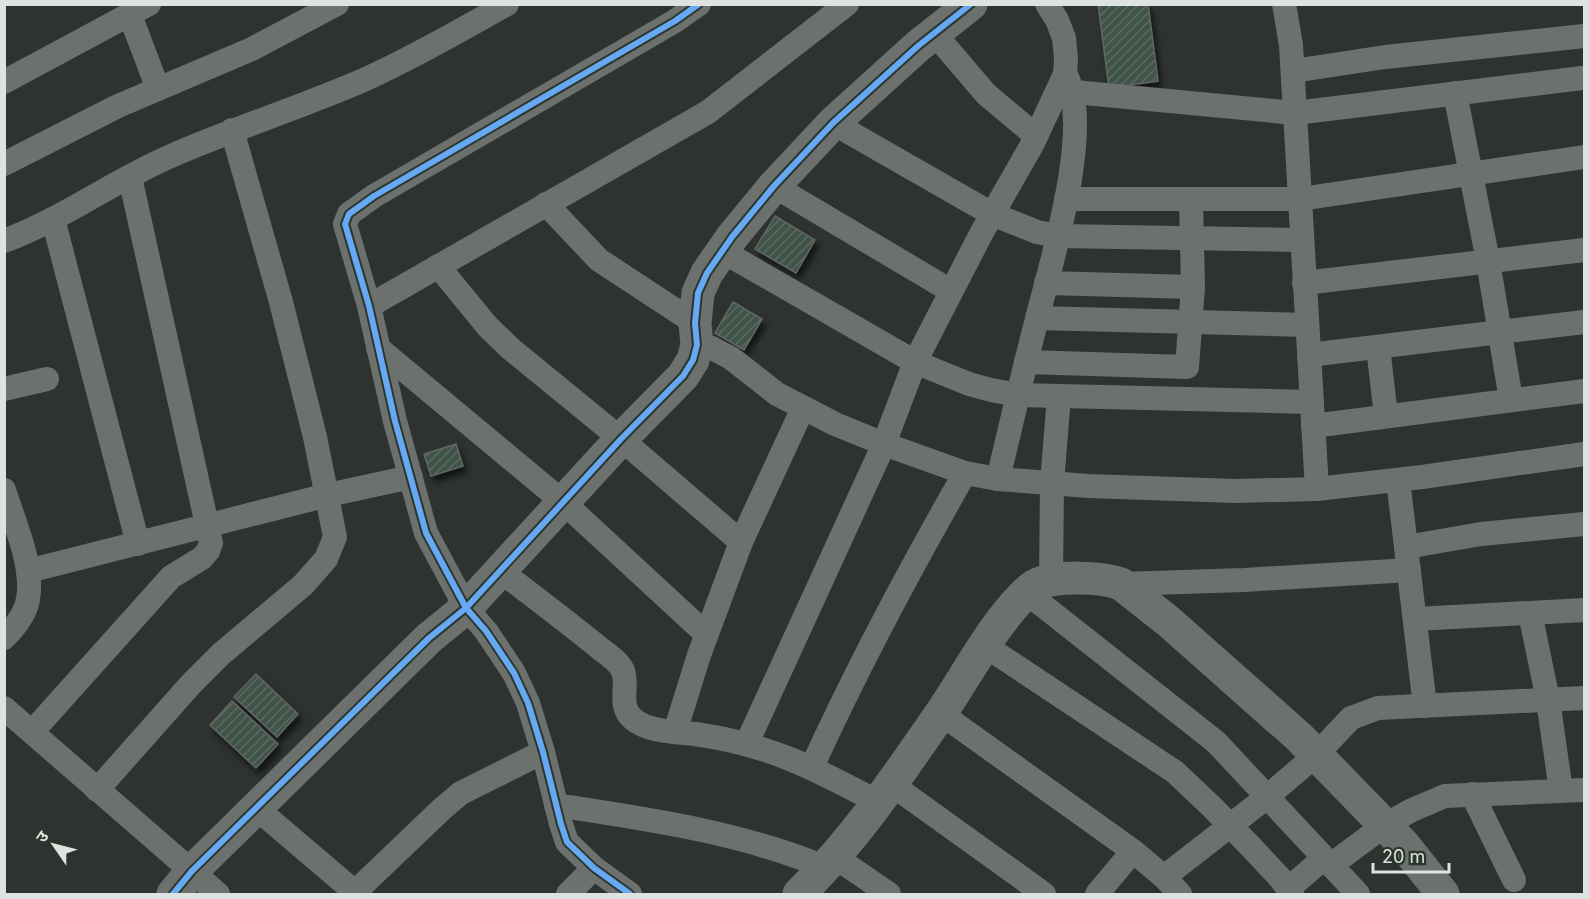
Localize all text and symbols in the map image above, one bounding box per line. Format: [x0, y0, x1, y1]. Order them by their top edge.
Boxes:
north arrow [24, 815, 84, 875]
text: उ [31, 826, 53, 846]
scale bar [1373, 836, 1450, 874]
text: 20 m [1382, 846, 1425, 867]

